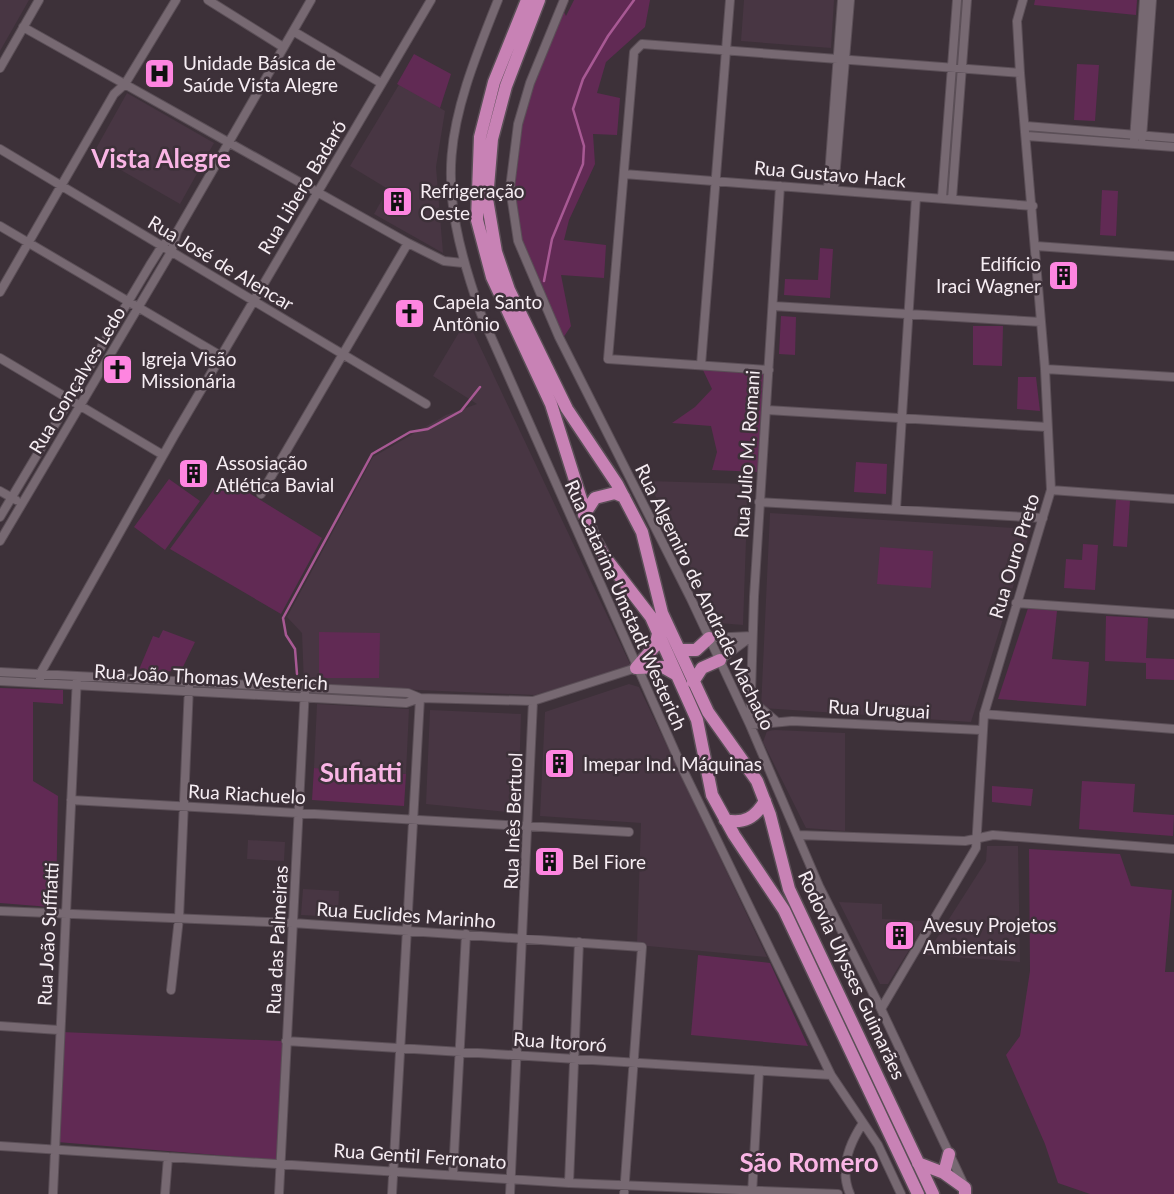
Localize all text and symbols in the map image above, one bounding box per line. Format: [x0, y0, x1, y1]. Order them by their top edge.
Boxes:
place label: Unidade Básica de Saúde Vista Alegre [183, 51, 338, 96]
hospital icon: Unidade Básica de Saúde Vista Alegre [143, 57, 177, 91]
street label: Rua Libero Badaró [252, 115, 351, 258]
district label: Vista Alegre [90, 142, 231, 174]
street label: Rua Gustavo Hack [753, 155, 907, 192]
place label: Refrigeração Oeste [420, 179, 525, 224]
building icon: Refrigeração Oeste [380, 185, 414, 219]
street label: Rua José de Alencar [144, 210, 298, 315]
place label: Edifício Iraci Wagner [936, 252, 1041, 297]
building icon: Edifício Iraci Wagner [1047, 258, 1081, 292]
place label: Capela Santo Antônio [433, 290, 542, 335]
church icon: Capela Santo Antônio [393, 296, 427, 330]
street label: Rua Gonçalves Ledo [24, 302, 130, 458]
place label: Igreja Visão Missionária [141, 347, 237, 392]
church icon: Igreja Visão Missionária [101, 353, 135, 387]
street label: Rua Julio M. Romani [729, 369, 764, 539]
place label: Assosiação Atlética Bavial [216, 451, 334, 496]
building icon: Assosiação Atlética Bavial [176, 457, 210, 491]
street label: Rua Algemiro de Andrade Machado [631, 460, 780, 734]
street label: Rua Catarina Umstadt Westerich [561, 476, 692, 734]
street label: Rua Ouro Preto [984, 491, 1043, 621]
street label: Rua João Thomas Westerich [94, 659, 328, 694]
street label: Rua Uruguai [827, 694, 931, 723]
building icon: Imepar Ind. Máquinas [543, 747, 577, 781]
street label: Rua Inês Bertuol [499, 752, 526, 890]
place label: Imepar Ind. Máquinas [583, 752, 762, 775]
district label: Sufiatti [320, 756, 402, 788]
street label: Rua Riachuelo [188, 779, 306, 808]
building icon: Bel Fiore [532, 845, 566, 879]
place label: Bel Fiore [572, 850, 646, 873]
street label: Rua João Suffiatti [32, 861, 63, 1006]
street label: Rua das Palmeiras [261, 865, 292, 1015]
street label: Rodovia Ulysses Guimarães [794, 867, 911, 1083]
street label: Rua Euclides Marinho [316, 897, 496, 932]
place label: Avesuy Projetos Ambientais [923, 913, 1057, 958]
building icon: Avesuy Projetos Ambientais [883, 919, 917, 953]
street label: Rua Itororó [513, 1027, 608, 1056]
street label: Rua Gentil Ferronato [333, 1138, 507, 1173]
district label: São Romero [739, 1146, 879, 1178]

